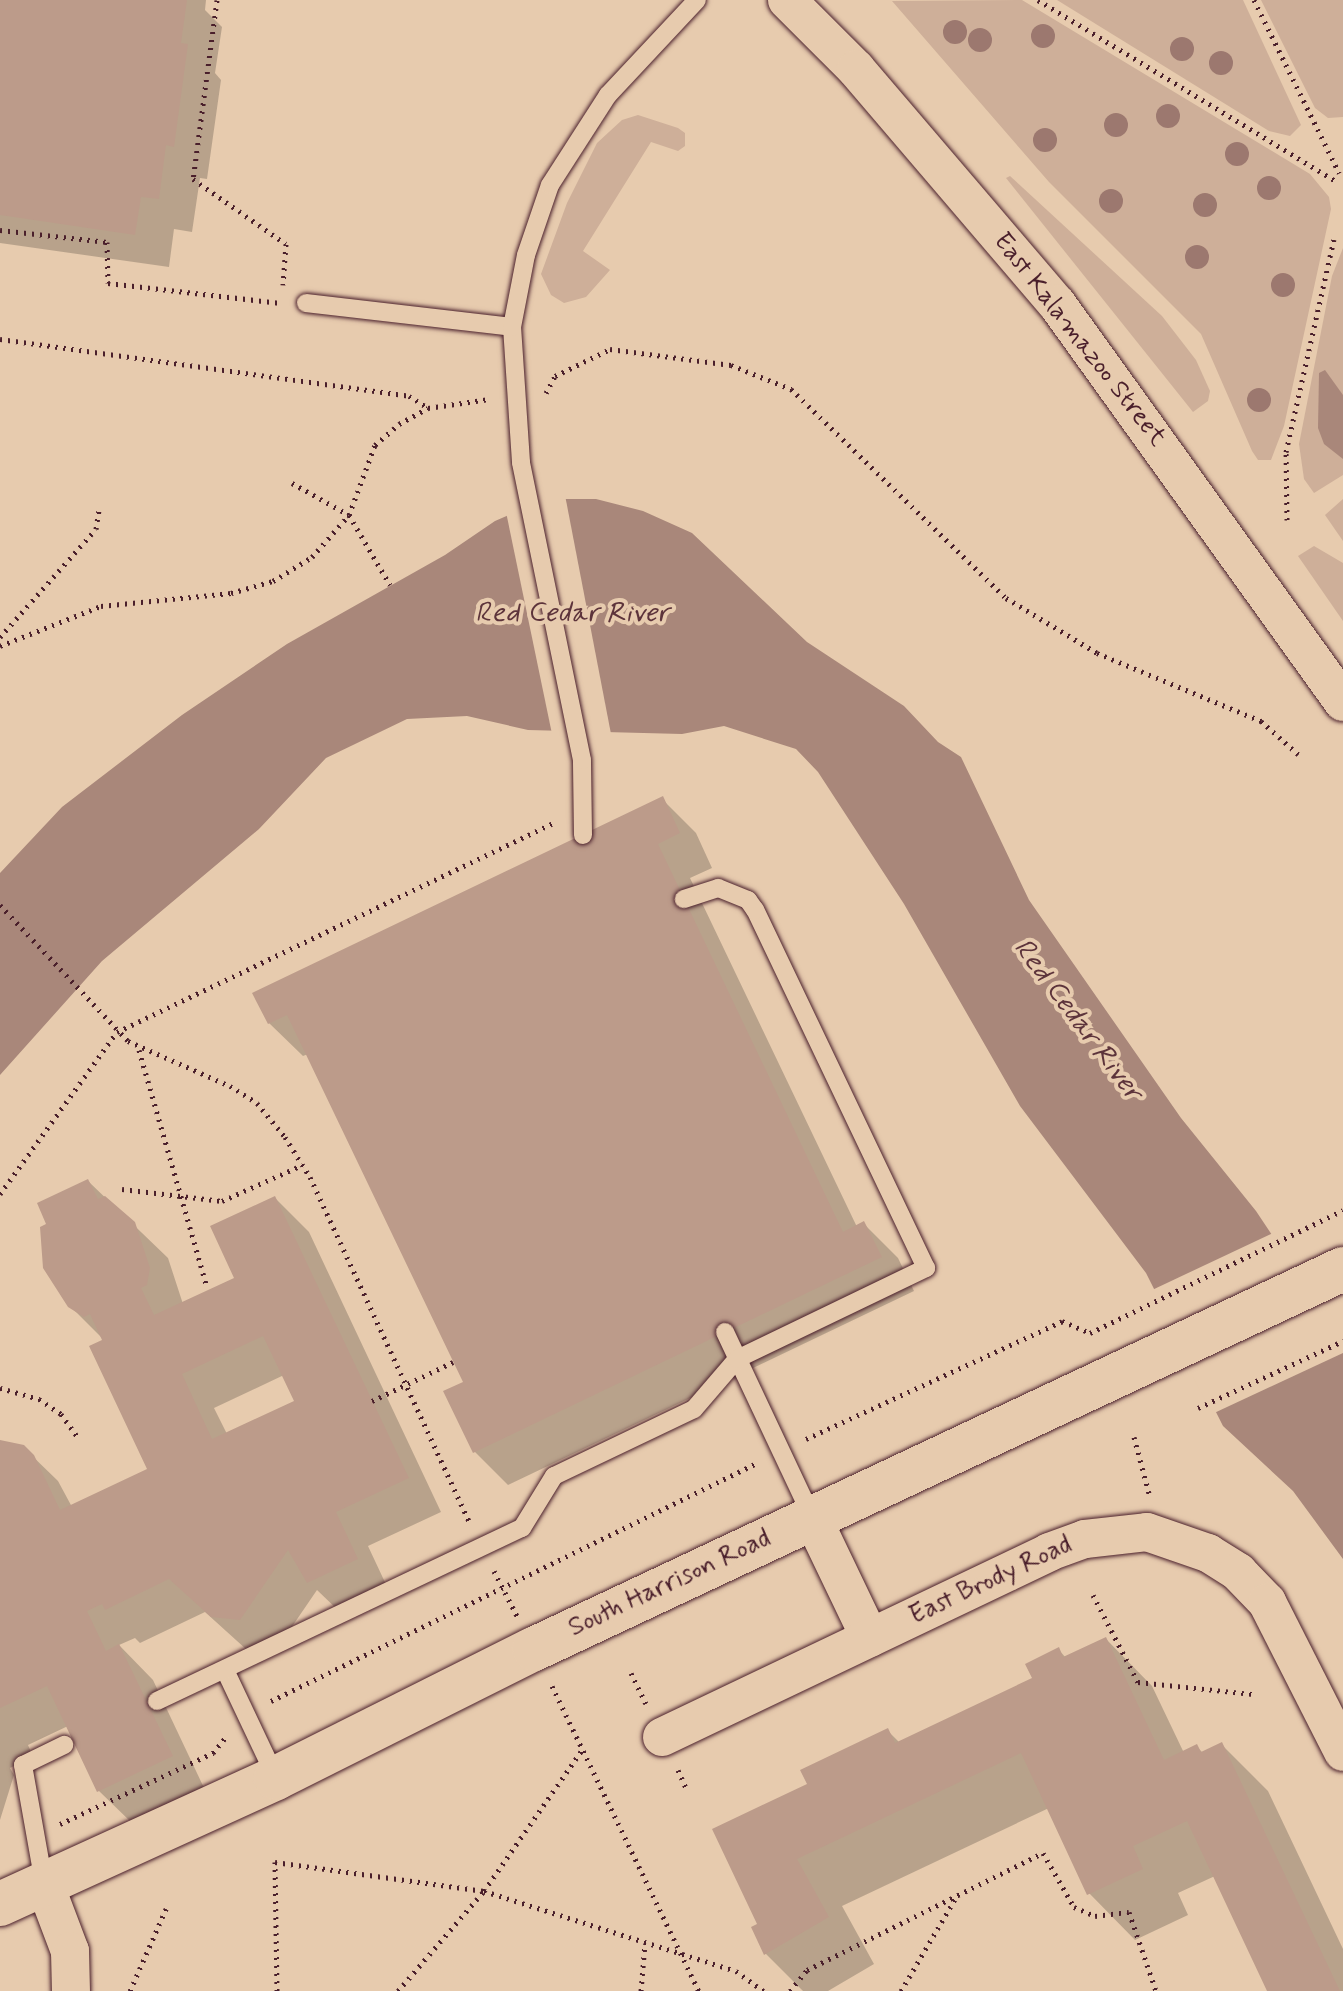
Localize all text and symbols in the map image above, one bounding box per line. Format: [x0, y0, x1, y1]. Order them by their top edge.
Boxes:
street label: East Kalamazoo Street [986, 227, 1172, 453]
water label: Red Cedar River [474, 597, 670, 631]
water label: Red Cedar River [1005, 932, 1149, 1108]
street label: South Harrison Road [565, 1524, 775, 1644]
street label: East Brody Road [905, 1530, 1077, 1632]

